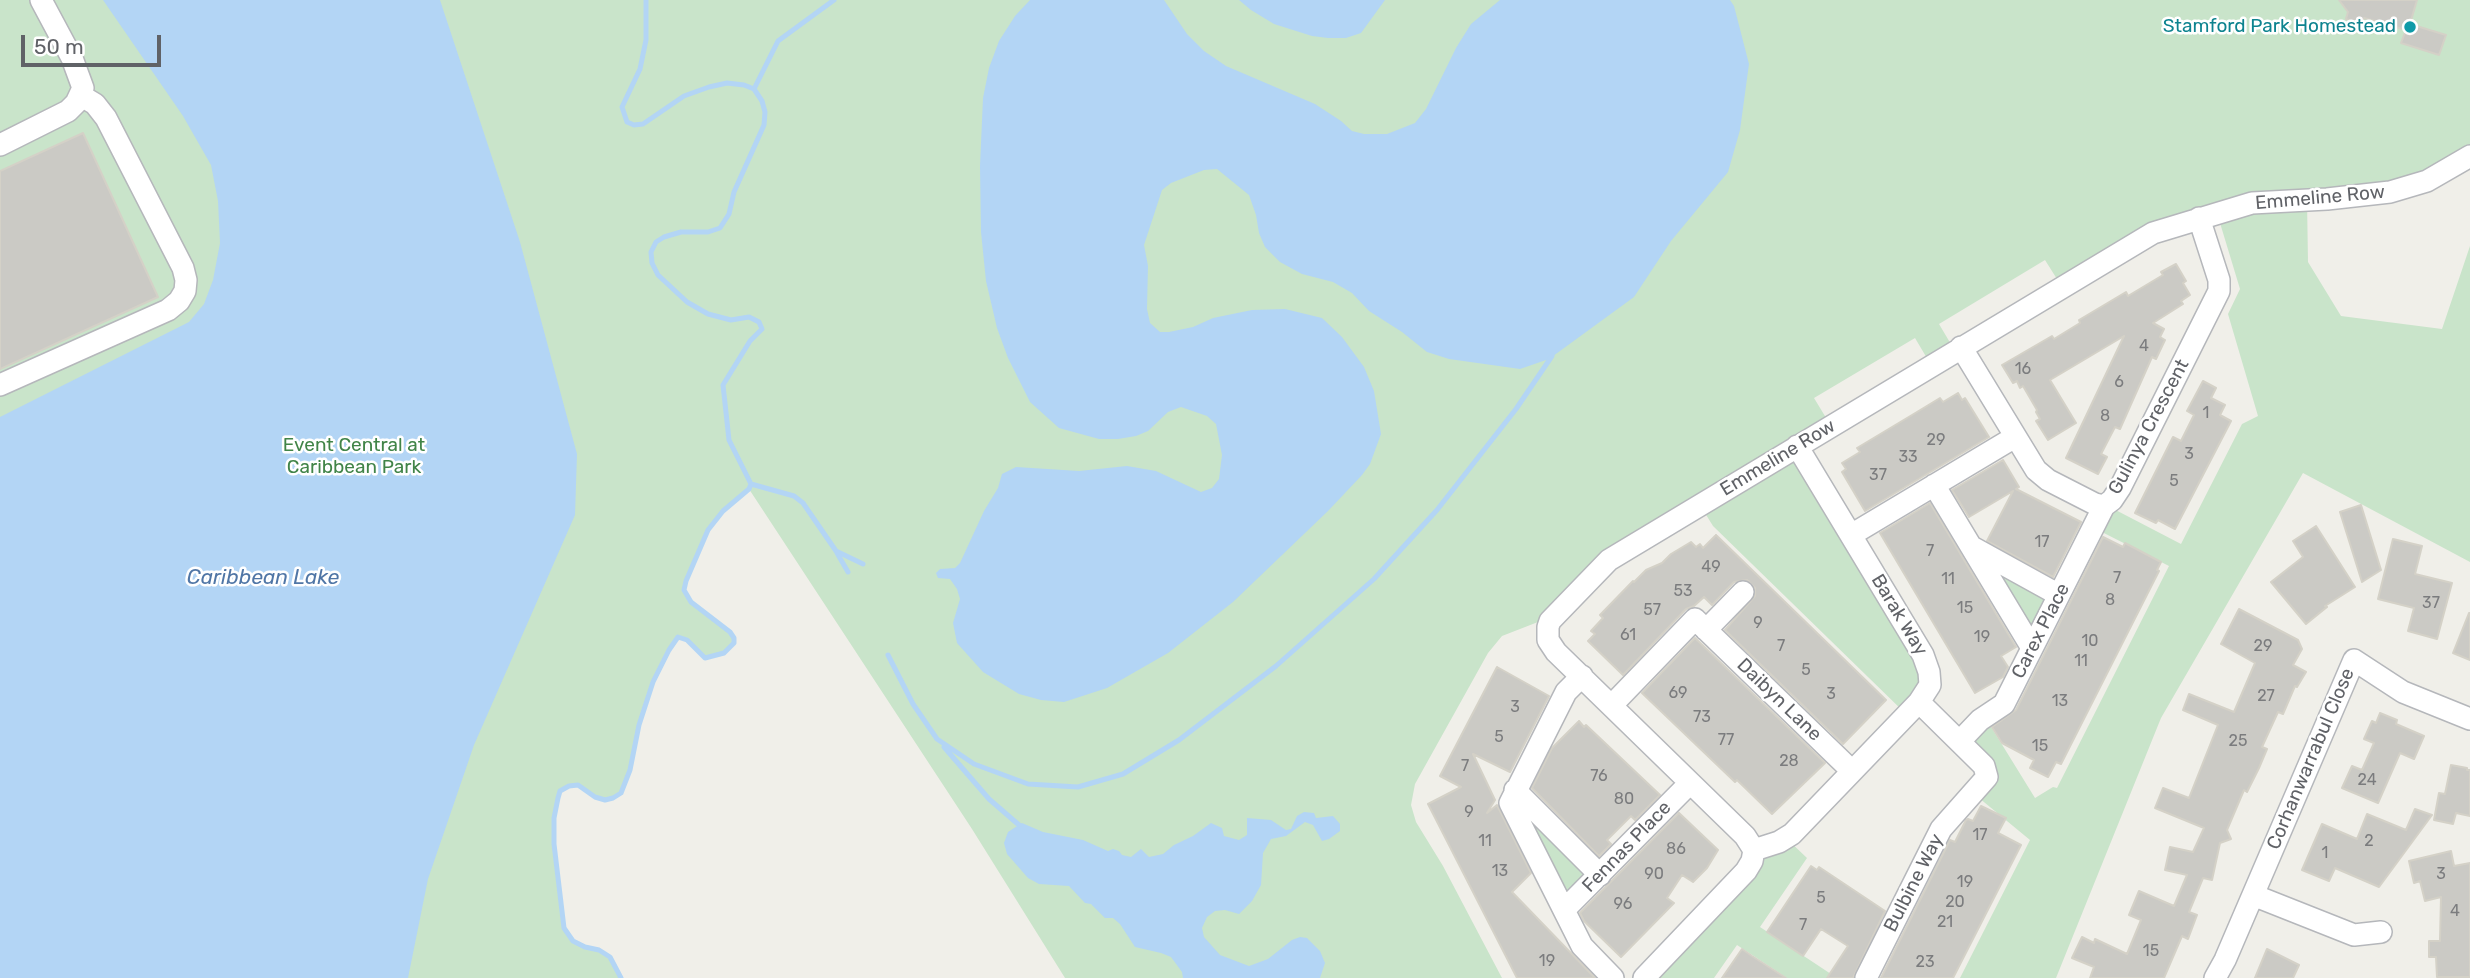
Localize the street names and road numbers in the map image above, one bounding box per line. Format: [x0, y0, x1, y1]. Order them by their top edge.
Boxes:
street label: Emmeline Row [2254, 181, 2386, 215]
street label: Gulinya Crescent [2104, 355, 2194, 499]
street label: Emmeline Row [1716, 415, 1840, 501]
street label: Barak Way [1866, 570, 1932, 660]
street label: Carex Place [2007, 580, 2075, 682]
street label: Daibyn Lane [1732, 654, 1826, 746]
street label: Corhanwarrabul Close [2262, 665, 2360, 853]
street label: Fennas Place [1578, 797, 1676, 897]
street label: Bulbine Way [1880, 830, 1948, 936]

